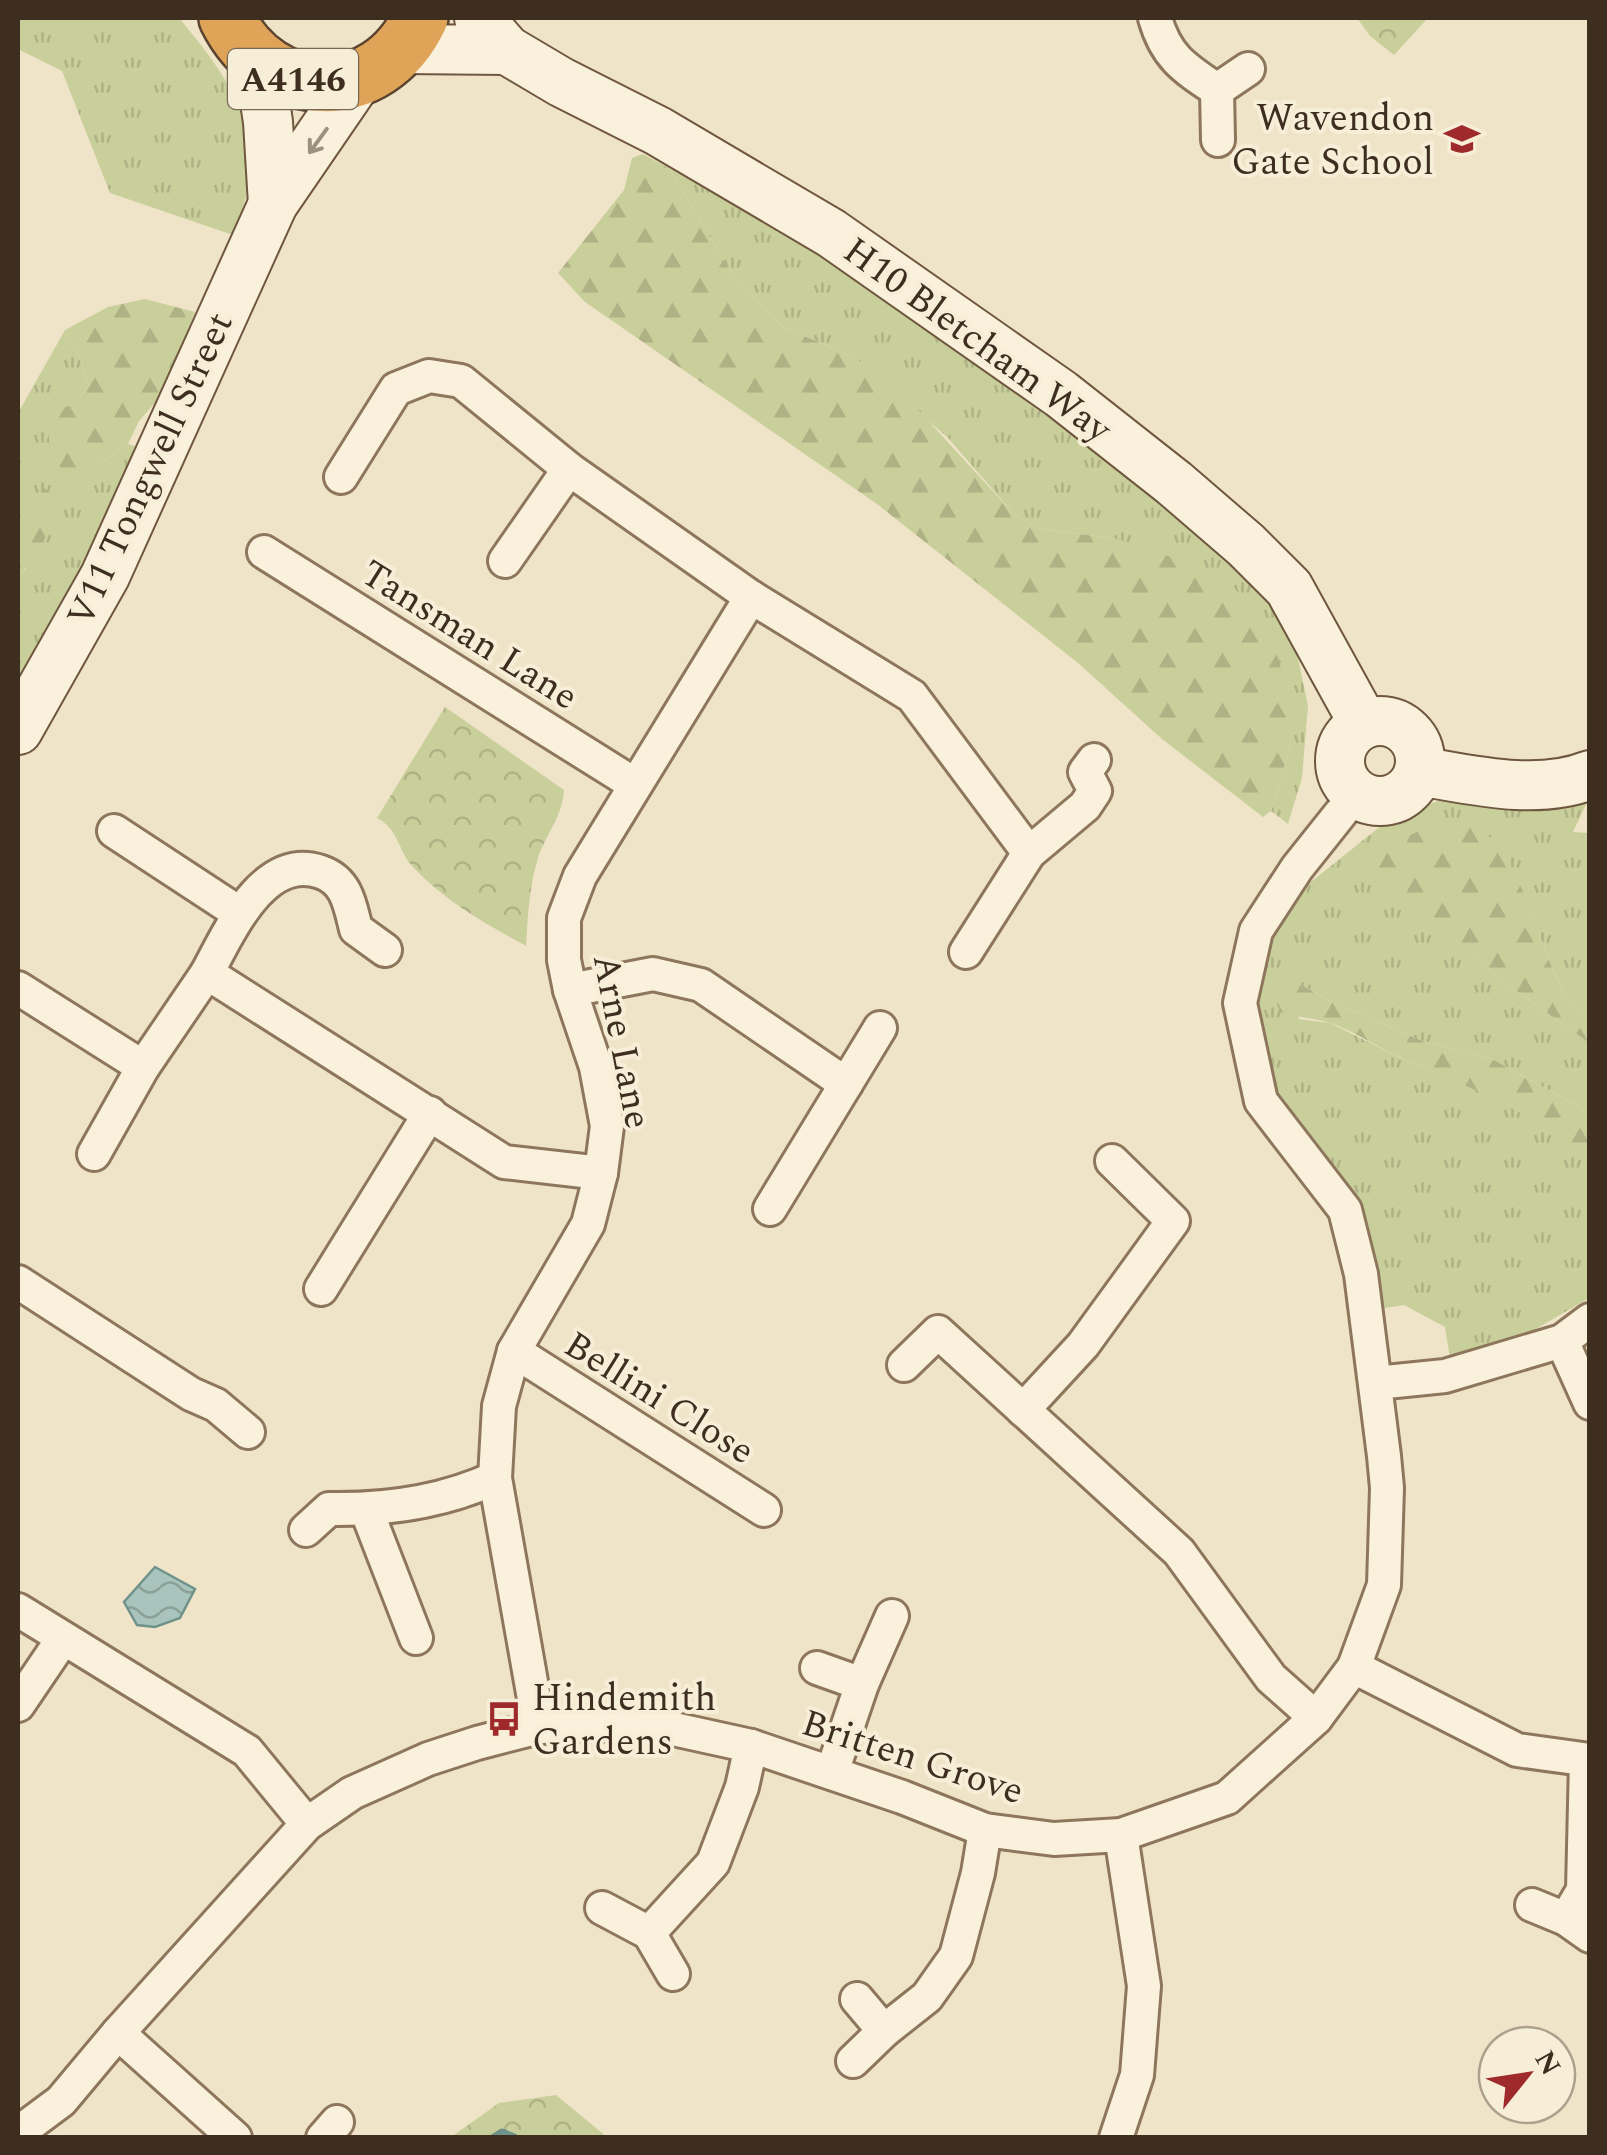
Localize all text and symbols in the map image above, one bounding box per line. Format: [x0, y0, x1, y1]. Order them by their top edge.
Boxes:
road number: A4146 [228, 49, 358, 109]
place label: Wavendon Gate School [1231, 90, 1434, 192]
school or university icon: Wavendon Gate School [1443, 120, 1481, 158]
one-way arrow [308, 127, 329, 155]
street label: H10 Bletcham Way [830, 223, 1125, 459]
street label: V11 Tongwell Street [52, 303, 249, 637]
street label: Tansman Lane [349, 546, 589, 726]
street label: Arne Lane [576, 949, 666, 1134]
street label: Bellini Close [552, 1317, 766, 1480]
place label: Hindemith Gardens [532, 1670, 716, 1772]
street label: Britten Grove [794, 1695, 1031, 1821]
bus stop icon: Hindemith Gardens [485, 1700, 523, 1738]
north arrow [1477, 2025, 1577, 2125]
text: N [1523, 2043, 1572, 2084]

